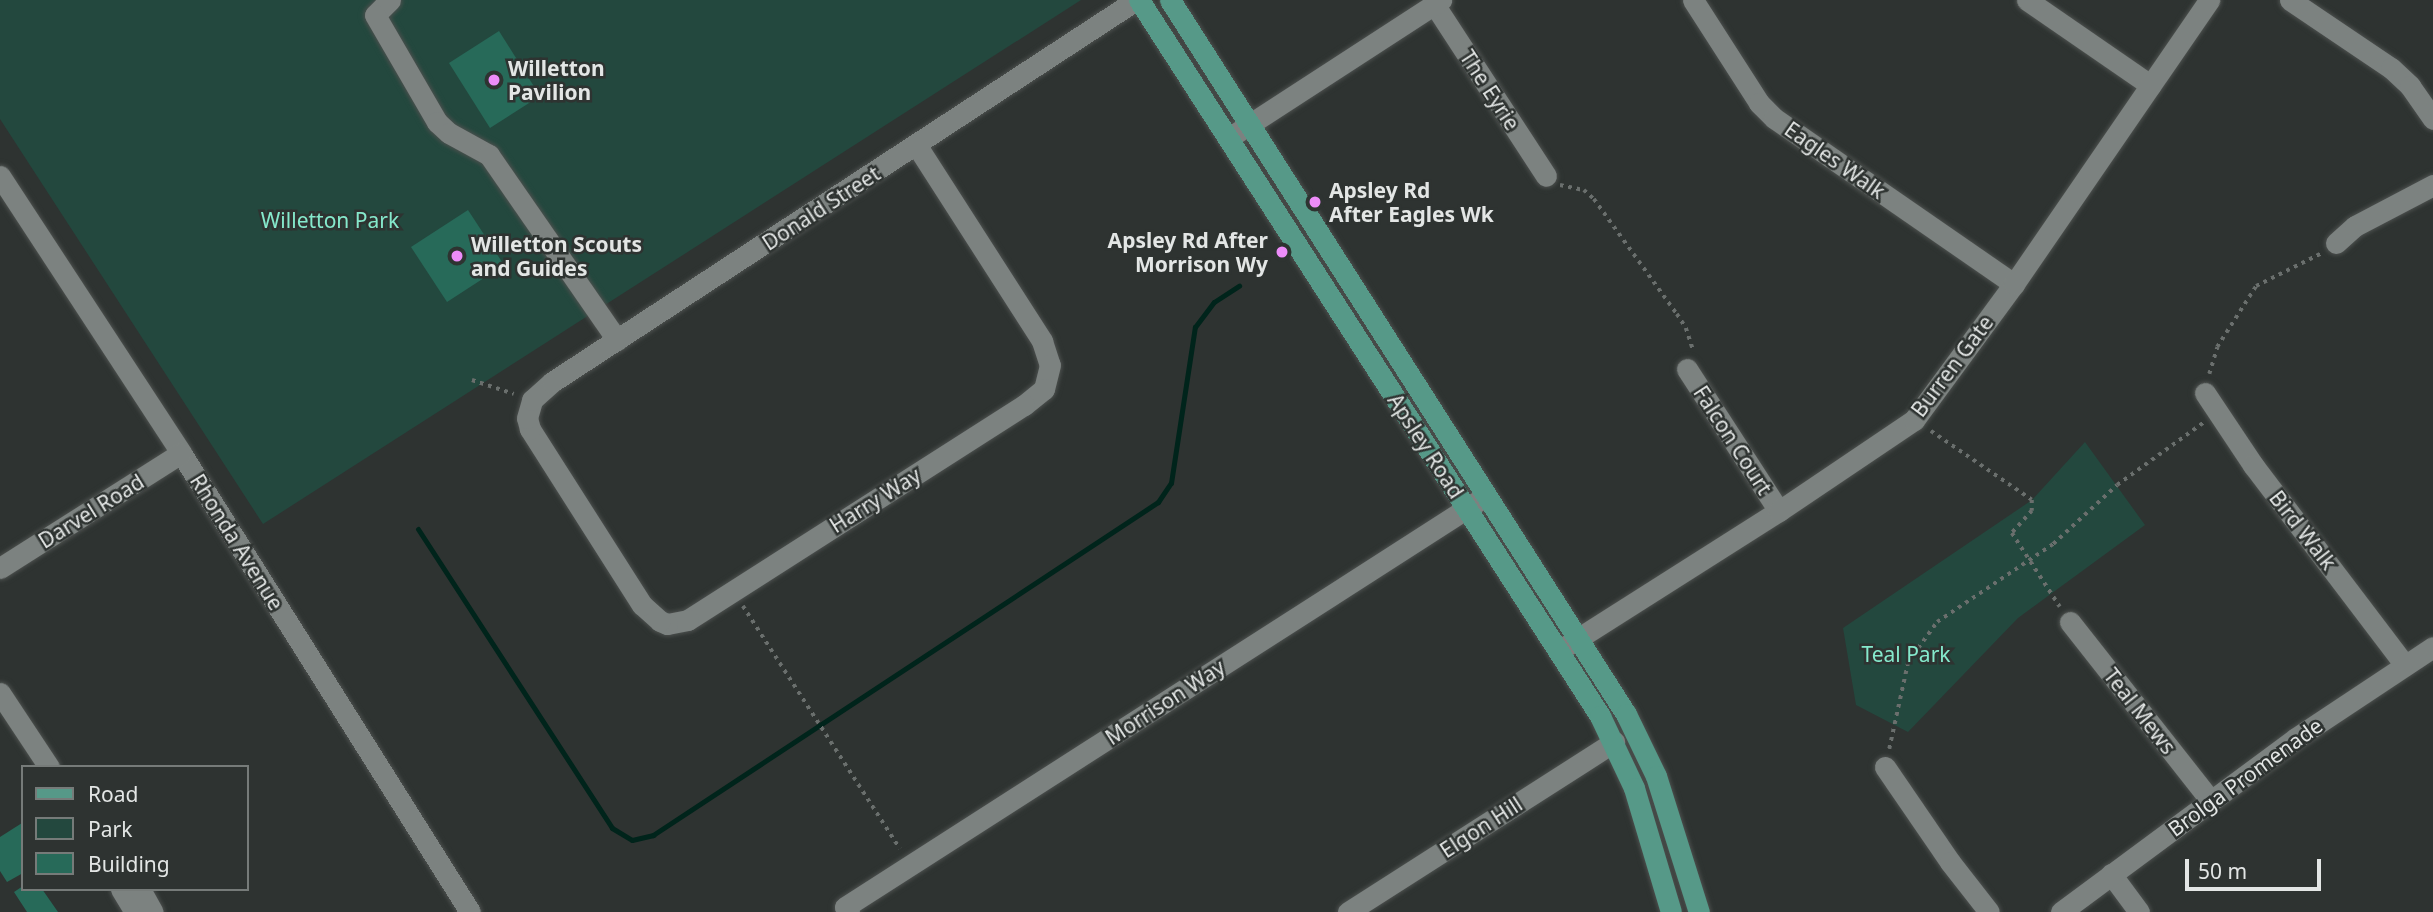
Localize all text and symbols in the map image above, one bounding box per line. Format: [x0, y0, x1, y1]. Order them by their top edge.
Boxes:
street label: The Eyrie [1455, 45, 1525, 135]
place label: Willetton Pavilion [508, 55, 605, 105]
marker: Willetton Pavilion [486, 72, 502, 88]
street label: Eagles Walk [1780, 116, 1890, 204]
street label: Donald Street [757, 161, 885, 255]
place label: Apsley Rd After Eagles Wk [1329, 177, 1494, 227]
marker: Apsley Rd After Eagles Wk [1307, 194, 1323, 210]
park label: Willetton Park [261, 207, 399, 233]
place label: Apsley Rd After Morrison Wy [1108, 227, 1268, 277]
place label: Willetton Scouts and Guides [471, 231, 642, 281]
marker: Apsley Rd After Morrison Wy [1274, 244, 1290, 260]
marker: Willetton Scouts and Guides [449, 248, 465, 264]
street label: Burren Gate [1906, 310, 1998, 422]
street label: Falcon Court [1689, 381, 1777, 499]
street label: Apsley Road [1383, 389, 1469, 503]
street label: Harry Way [825, 462, 925, 538]
street label: Darvel Road [34, 469, 148, 553]
street label: Rhonda Avenue [185, 469, 289, 615]
street label: Bird Walk [2264, 486, 2342, 574]
park label: Teal Park [1861, 641, 1951, 667]
street label: Morrison Way [1101, 654, 1229, 750]
street label: Teal Mews [2099, 663, 2181, 759]
street label: Brolga Promenade [2163, 712, 2327, 842]
legend [21, 765, 248, 891]
text: Road [88, 780, 138, 808]
street label: Elgon Hill [1435, 791, 1527, 863]
text: Park [88, 815, 132, 843]
scale bar [2188, 846, 2324, 890]
text: Building [88, 850, 170, 878]
text: 50 m [2198, 857, 2247, 885]

